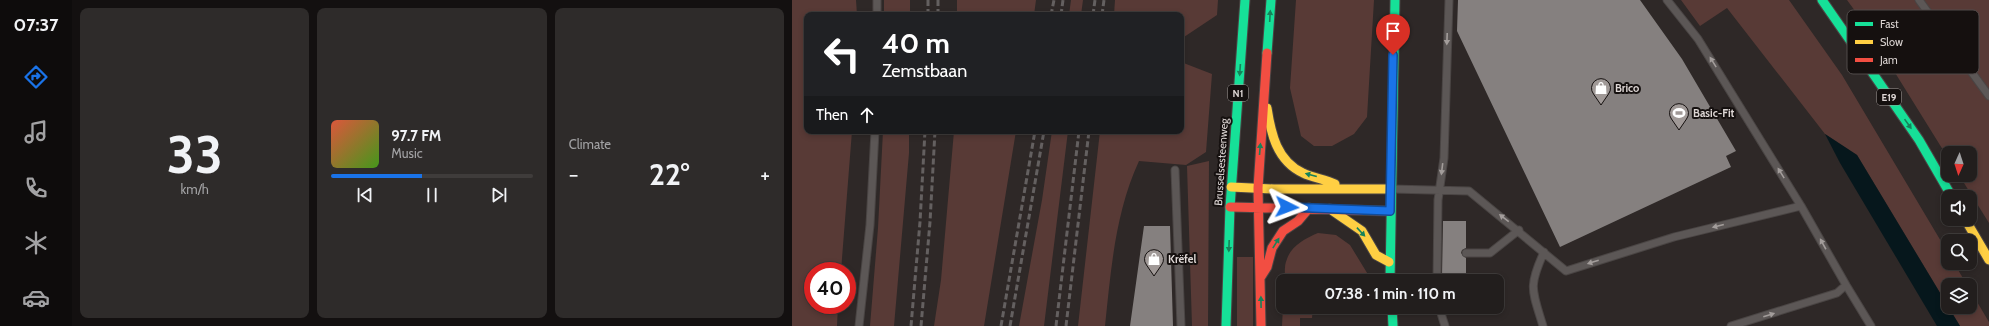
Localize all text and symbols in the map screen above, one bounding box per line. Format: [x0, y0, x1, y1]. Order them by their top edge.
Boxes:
one-way arrow [1266, 10, 1273, 22]
legend [1847, 10, 1979, 74]
text: 07:37 [14, 14, 58, 36]
pin [1376, 14, 1410, 55]
text: Fast [1880, 17, 1899, 31]
icon: arrive [1382, 20, 1404, 42]
text: 40 m [882, 26, 950, 60]
icon: left [816, 28, 868, 80]
one-way arrow [1444, 33, 1451, 45]
text: Slow [1880, 35, 1903, 49]
text: Jam [1879, 53, 1898, 67]
one-way arrow [1709, 56, 1716, 68]
text: Zemstbaan [882, 60, 967, 82]
icon: directions [22, 63, 50, 91]
one-way arrow [1237, 64, 1243, 76]
shop icon: Brico [1590, 77, 1612, 105]
place label: Brico [1615, 81, 1639, 95]
road number: N1 [1228, 85, 1248, 101]
road number: E19 [1877, 89, 1901, 105]
sports icon: Basic-Fit [1668, 102, 1690, 130]
icon: ahead [856, 104, 878, 126]
text: Then [816, 106, 848, 124]
place label: Basic-Fit [1693, 106, 1735, 120]
street label: Brusselsesteenweg [1211, 117, 1231, 206]
icon: music [22, 118, 50, 146]
one-way arrow [1904, 119, 1912, 130]
text: 33 [167, 123, 223, 186]
text: 97.7 FM [391, 127, 441, 145]
text: Climate [569, 136, 611, 152]
one-way arrow [1257, 143, 1264, 155]
text: Music [391, 145, 423, 161]
north arrow [1941, 146, 1977, 182]
map controls [1941, 146, 1977, 314]
text: 22° [649, 156, 690, 193]
text: − [569, 161, 578, 188]
text: + [760, 161, 770, 188]
one-way arrow [1439, 163, 1445, 175]
one-way arrow [1777, 167, 1784, 179]
one-way arrow [1304, 172, 1316, 178]
icon: phone [22, 174, 50, 202]
text: km/h [180, 181, 209, 197]
icon: previous [354, 184, 376, 206]
icon: pause [421, 184, 443, 206]
icon: next [488, 184, 510, 206]
position arrow [1266, 186, 1308, 228]
button: sound [1941, 190, 1977, 226]
one-way arrow [1498, 213, 1509, 222]
one-way arrow [1711, 224, 1724, 230]
one-way arrow [1356, 227, 1366, 237]
icon: climate [22, 229, 50, 257]
button: search [1941, 234, 1977, 270]
one-way arrow [1272, 237, 1280, 248]
one-way arrow [1819, 238, 1826, 250]
one-way arrow [1225, 240, 1232, 252]
shop icon: Krëfel [1143, 248, 1165, 276]
place label: Krëfel [1168, 252, 1196, 266]
one-way arrow [1586, 260, 1598, 266]
speed limit sign: 40 [804, 262, 856, 314]
button: layers [1941, 278, 1977, 314]
icon: car [22, 284, 50, 312]
text: 07:38 · 1 min · 110 m [1324, 285, 1456, 303]
one-way arrow [1258, 295, 1264, 308]
one-way arrow [1763, 312, 1775, 318]

